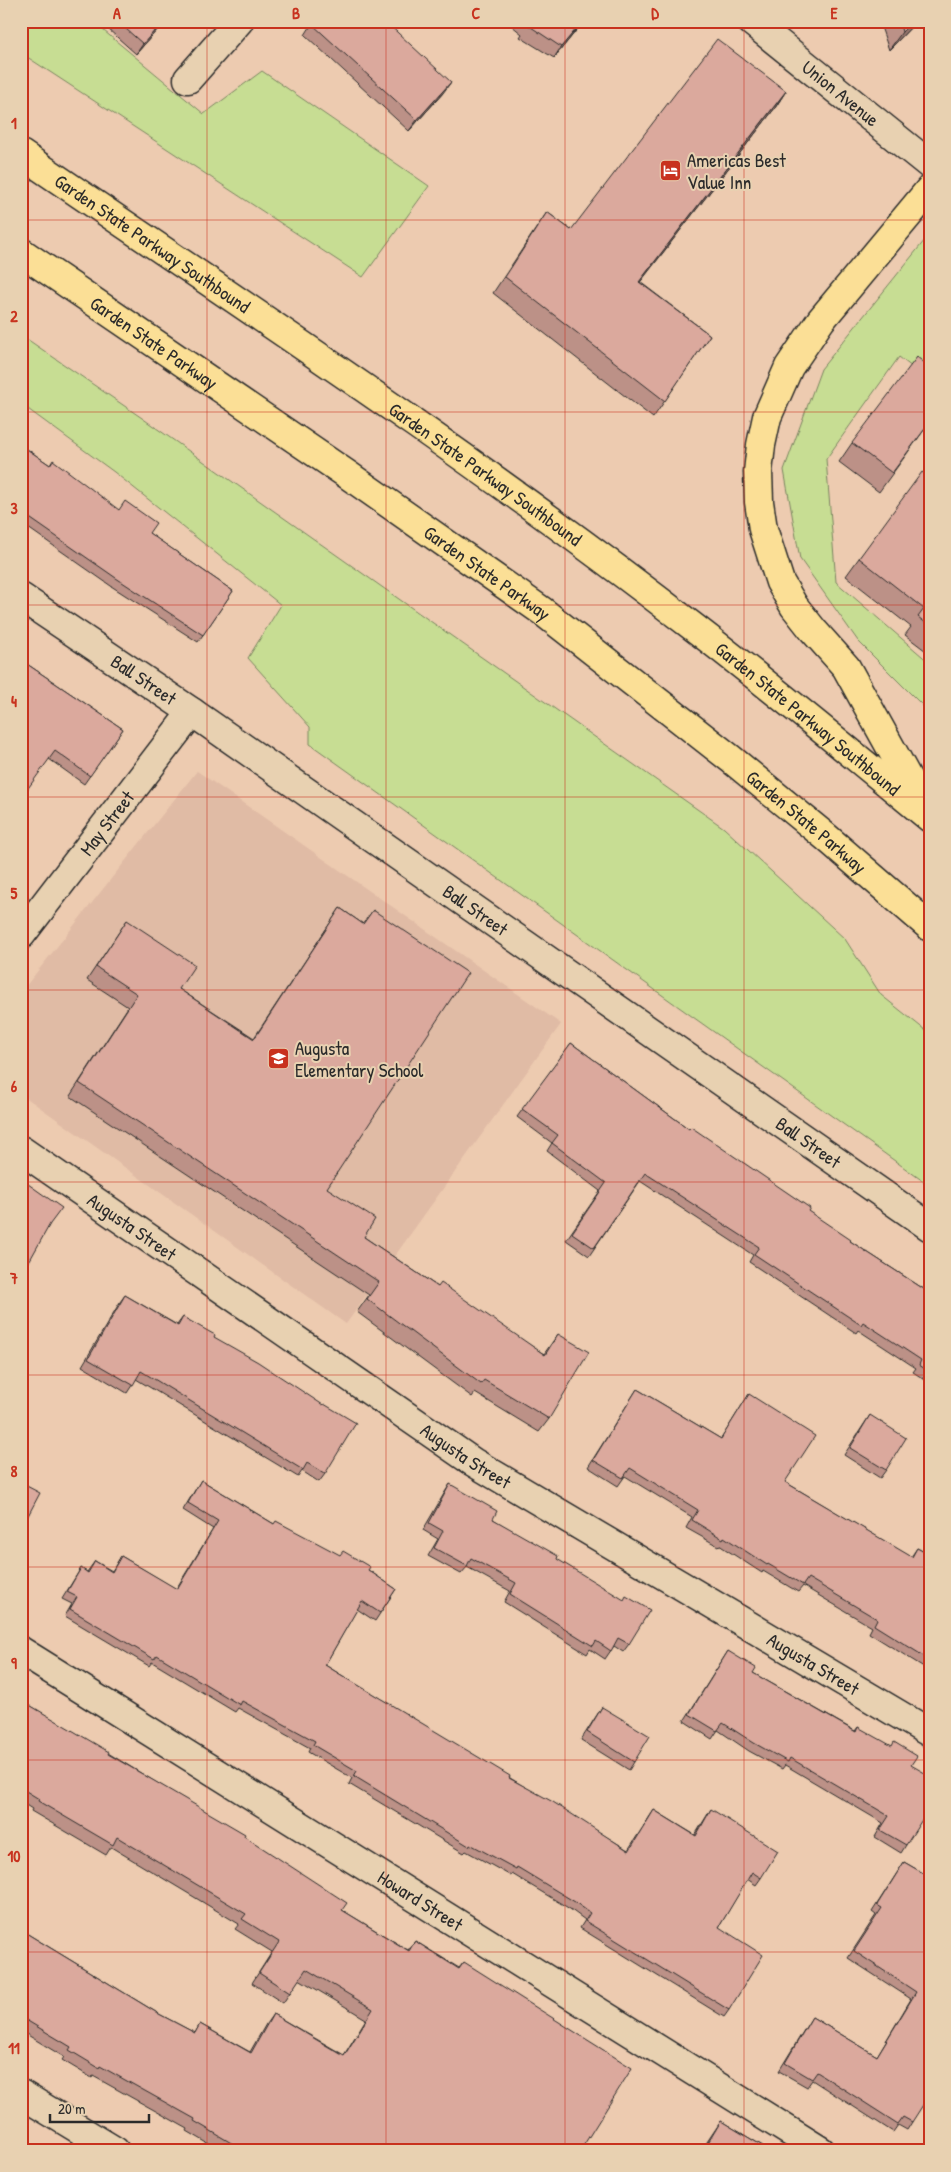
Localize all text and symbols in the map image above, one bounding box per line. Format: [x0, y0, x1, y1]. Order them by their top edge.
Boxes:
text: A [113, 2, 121, 24]
text: B [292, 2, 300, 24]
text: C [472, 2, 481, 24]
text: D [651, 2, 659, 24]
text: E [830, 2, 838, 24]
street label: Union Avenue [797, 54, 885, 132]
text: 1 [11, 112, 17, 134]
place label: Americas Best Value Inn [687, 147, 786, 195]
hotel icon: Americas Best Value Inn [659, 159, 683, 183]
street label: Garden State Parkway Southbound [50, 168, 256, 319]
street label: Garden State Parkway [85, 290, 223, 395]
text: 2 [10, 305, 18, 327]
street label: Garden State Parkway Southbound [384, 396, 588, 552]
text: 3 [10, 497, 18, 519]
street label: Garden State Parkway [419, 519, 556, 626]
street label: Garden State Parkway Southbound [710, 636, 906, 802]
street label: Ball Street [106, 648, 182, 711]
text: 4 [11, 690, 17, 712]
street label: Garden State Parkway [741, 764, 872, 879]
street label: May Street [74, 785, 140, 861]
street label: Ball Street [438, 878, 514, 942]
text: 5 [11, 882, 18, 904]
place label: Augusta Elementary School [295, 1035, 424, 1083]
school or university icon: Augusta Elementary School [267, 1047, 291, 1071]
text: 6 [11, 1075, 18, 1097]
street label: Ball Street [771, 1110, 847, 1174]
street label: Augusta Street [82, 1187, 182, 1267]
text: 7 [9, 1267, 18, 1289]
street label: Augusta Street [416, 1417, 516, 1495]
text: 8 [11, 1460, 18, 1482]
street label: Augusta Street [763, 1626, 865, 1702]
text: 9 [11, 1652, 17, 1674]
text: 10 [8, 1845, 20, 1867]
street label: Howard Street [373, 1864, 468, 1937]
text: 11 [8, 2037, 20, 2059]
scale bar [50, 2092, 149, 2124]
text: 20 m [58, 2098, 85, 2119]

